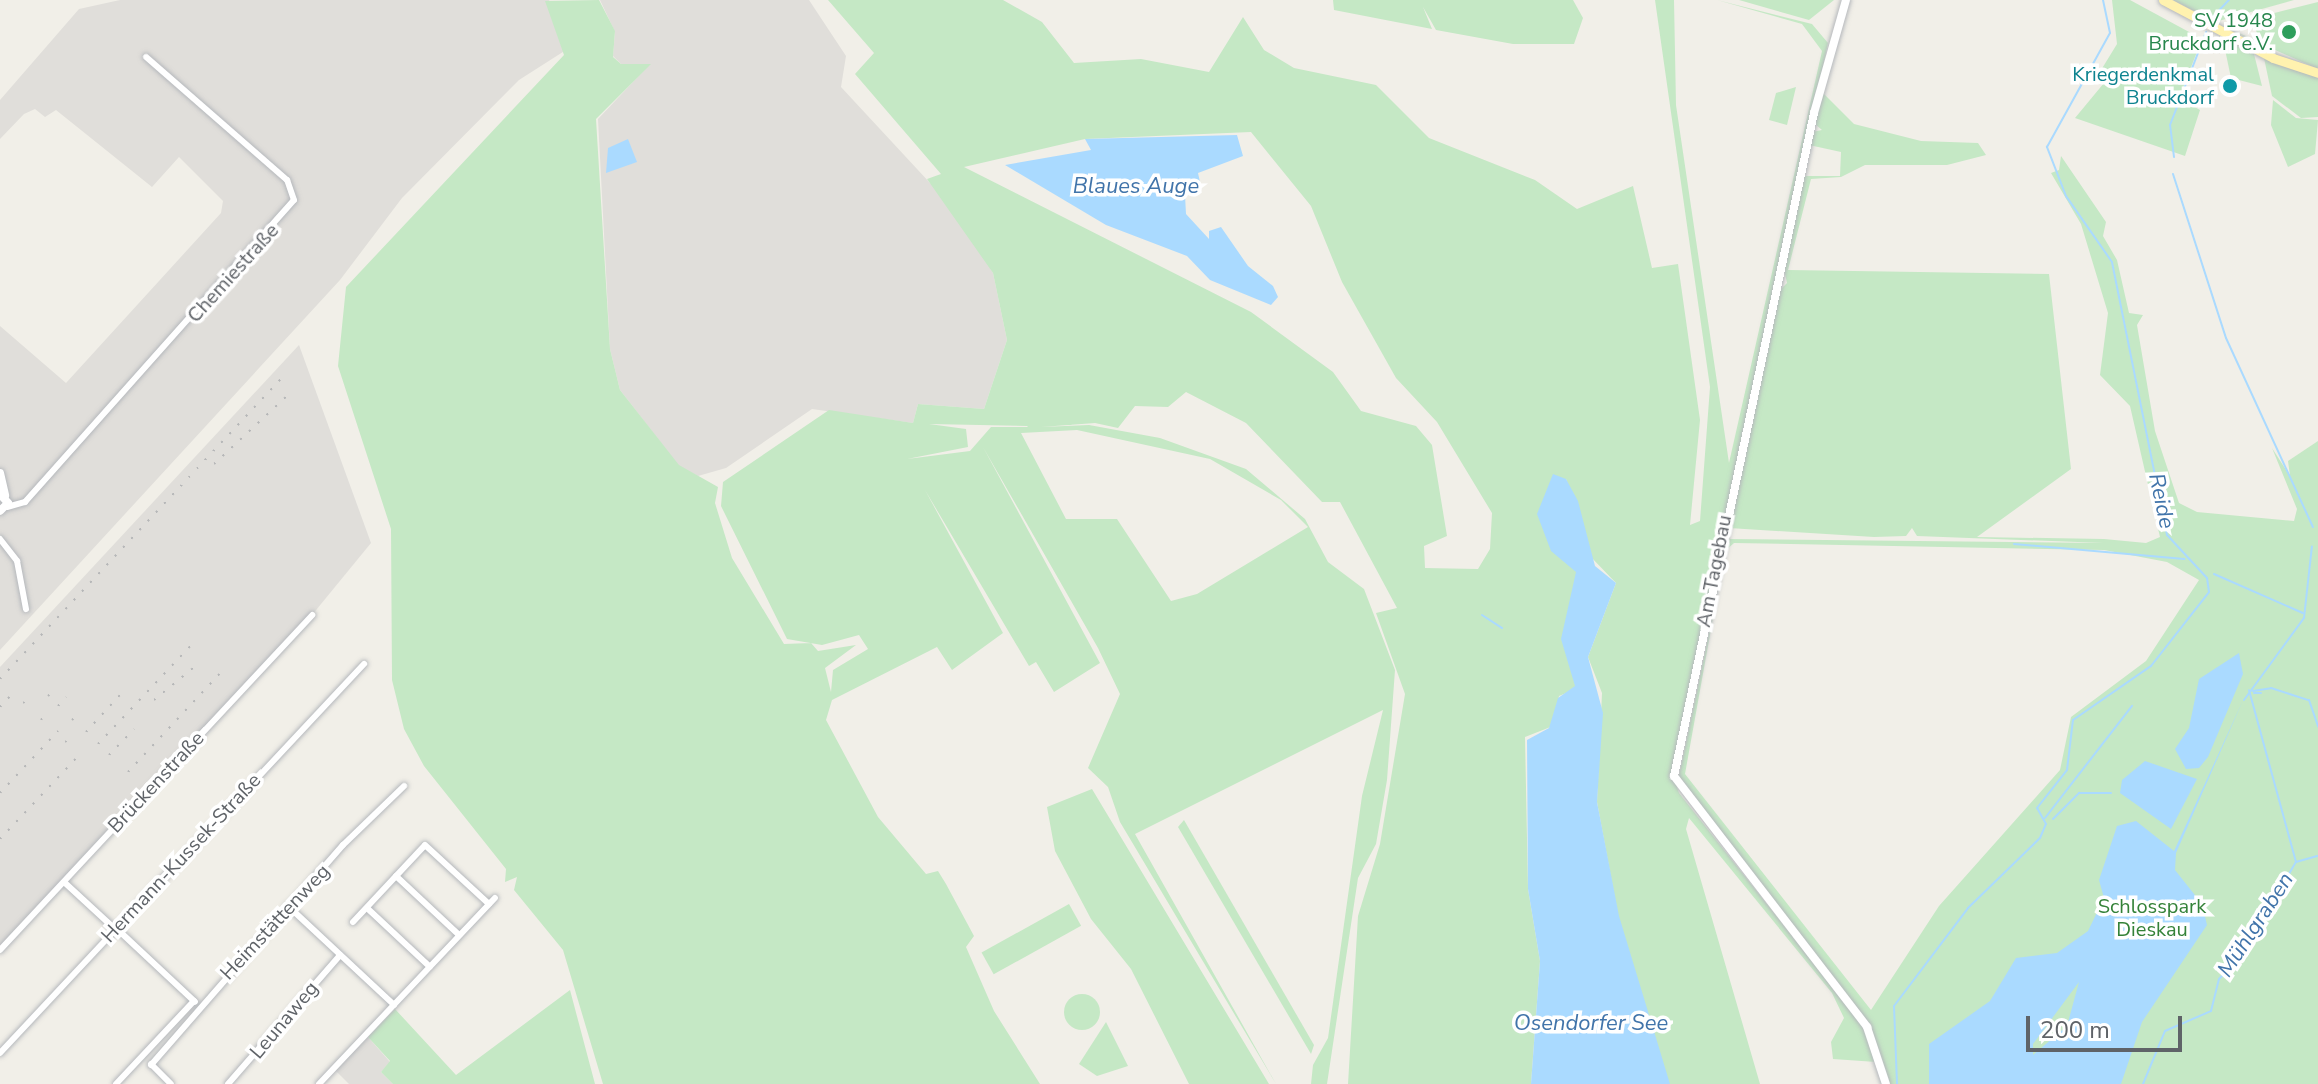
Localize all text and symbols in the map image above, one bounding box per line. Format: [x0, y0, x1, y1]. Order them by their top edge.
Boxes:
place label: SV 1948 Bruckdorf e.V. [2148, 8, 2273, 55]
marker: SV 1948 Bruckdorf e.V. [2280, 23, 2298, 41]
place label: Kriegerdenkmal Bruckdorf [2072, 62, 2214, 109]
marker: Kriegerdenkmal Bruckdorf [2221, 77, 2239, 95]
water label: Blaues Auge [1073, 174, 1199, 200]
street label: Chemiestraße [182, 219, 284, 327]
water label: Reide [2142, 471, 2180, 531]
street label: Am Tagebau [1691, 513, 1737, 629]
street label: Brückenstraße [103, 726, 209, 838]
street label: Hermann-Kussek-Straße [96, 768, 266, 948]
street label: Heimstättenweg [215, 859, 335, 985]
water label: Mühlgraben [2212, 868, 2300, 982]
park label: Schlosspark Dieskau [2098, 895, 2206, 942]
street label: Leunaweg [245, 976, 323, 1064]
scale bar [2030, 1000, 2186, 1050]
water label: Osendorfer See [1514, 1011, 1668, 1037]
text: 200 m [2040, 1014, 2110, 1046]

